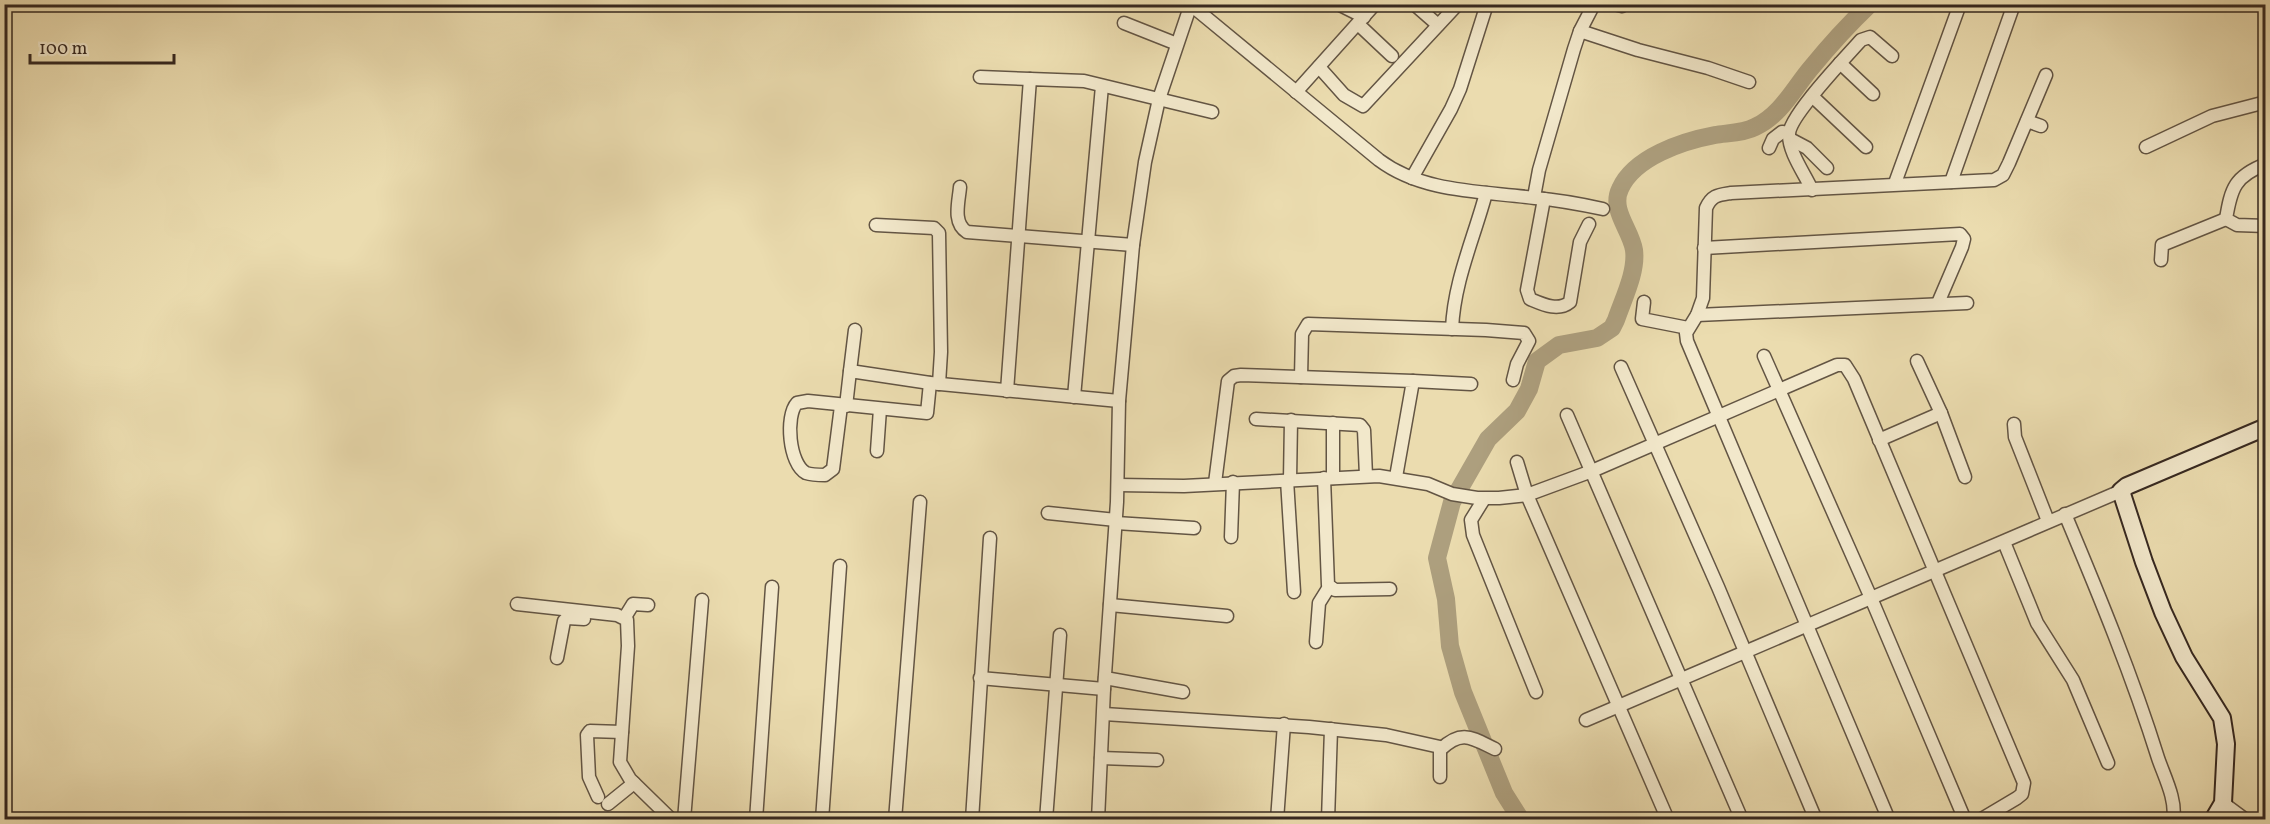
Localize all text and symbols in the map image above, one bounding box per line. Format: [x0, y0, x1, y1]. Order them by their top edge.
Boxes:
scale bar [30, 27, 174, 65]
text: 100 m [39, 37, 88, 62]

